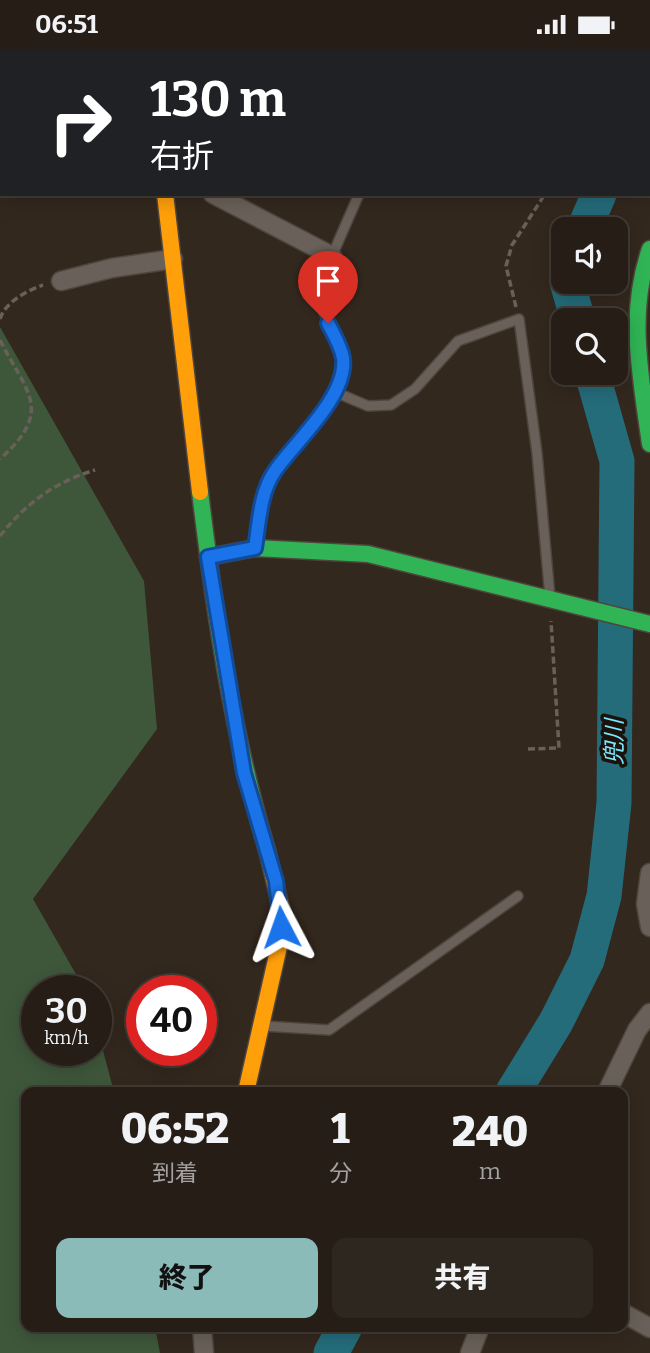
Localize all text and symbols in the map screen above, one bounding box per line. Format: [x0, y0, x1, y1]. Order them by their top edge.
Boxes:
text: 06:51 [35, 9, 98, 40]
text: 130 m [150, 70, 286, 129]
icon: right [35, 77, 126, 168]
text: 右折 [150, 137, 214, 175]
map controls [551, 217, 628, 385]
button: sound [551, 217, 628, 294]
pin [298, 251, 358, 323]
icon: arrive [309, 262, 347, 300]
button: search [551, 308, 628, 385]
water label: 兜川 [600, 716, 628, 765]
position arrow [244, 890, 318, 964]
speed limit sign: 40 [126, 975, 217, 1066]
text: 30 [45, 990, 88, 1032]
text: km/h [44, 1027, 89, 1049]
text: 06:52 [121, 1104, 229, 1154]
text: 1 [331, 1104, 350, 1154]
text: 240 [452, 1107, 528, 1157]
text: m [479, 1157, 501, 1185]
text: 到着 [152, 1159, 198, 1187]
text: 分 [329, 1159, 352, 1187]
button: 終了 [56, 1238, 318, 1318]
button: 共有 [332, 1238, 593, 1318]

